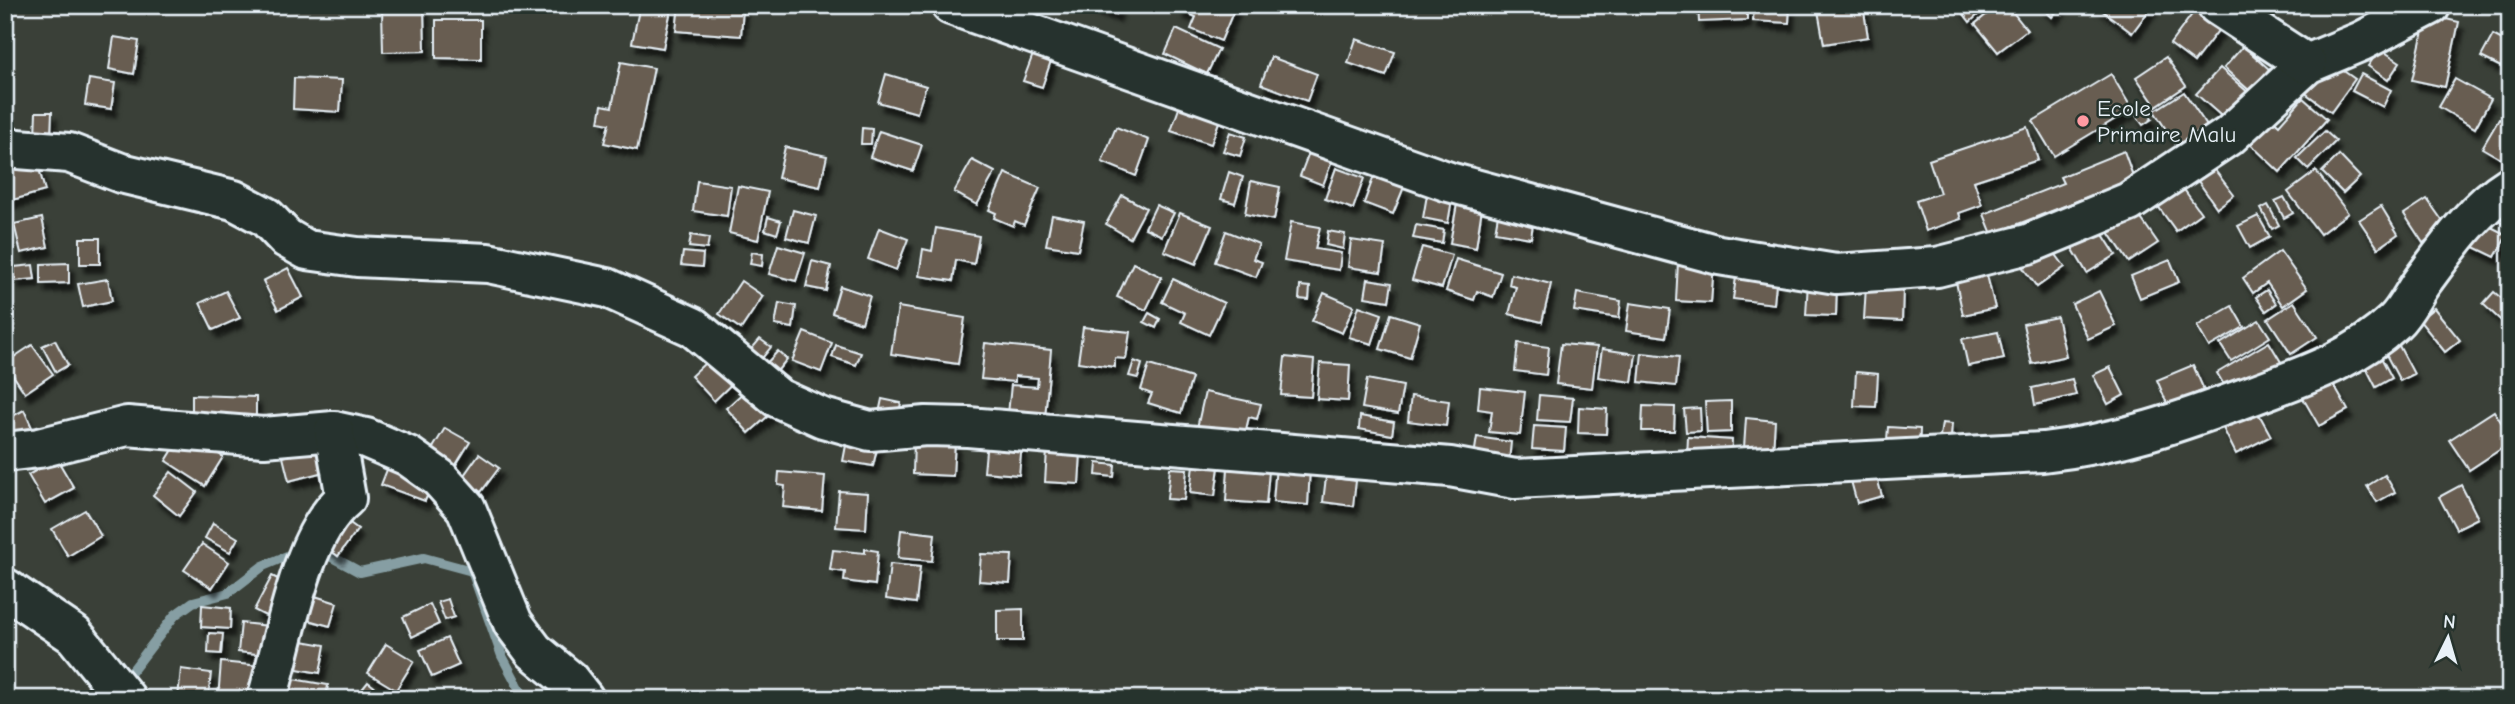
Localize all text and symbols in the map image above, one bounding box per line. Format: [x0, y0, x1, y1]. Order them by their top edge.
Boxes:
place label: Ecole Primaire Malu [2097, 95, 2236, 148]
marker: Ecole Primaire Malu [2075, 113, 2091, 129]
north arrow [2414, 602, 2484, 672]
text: N [2442, 611, 2457, 634]

